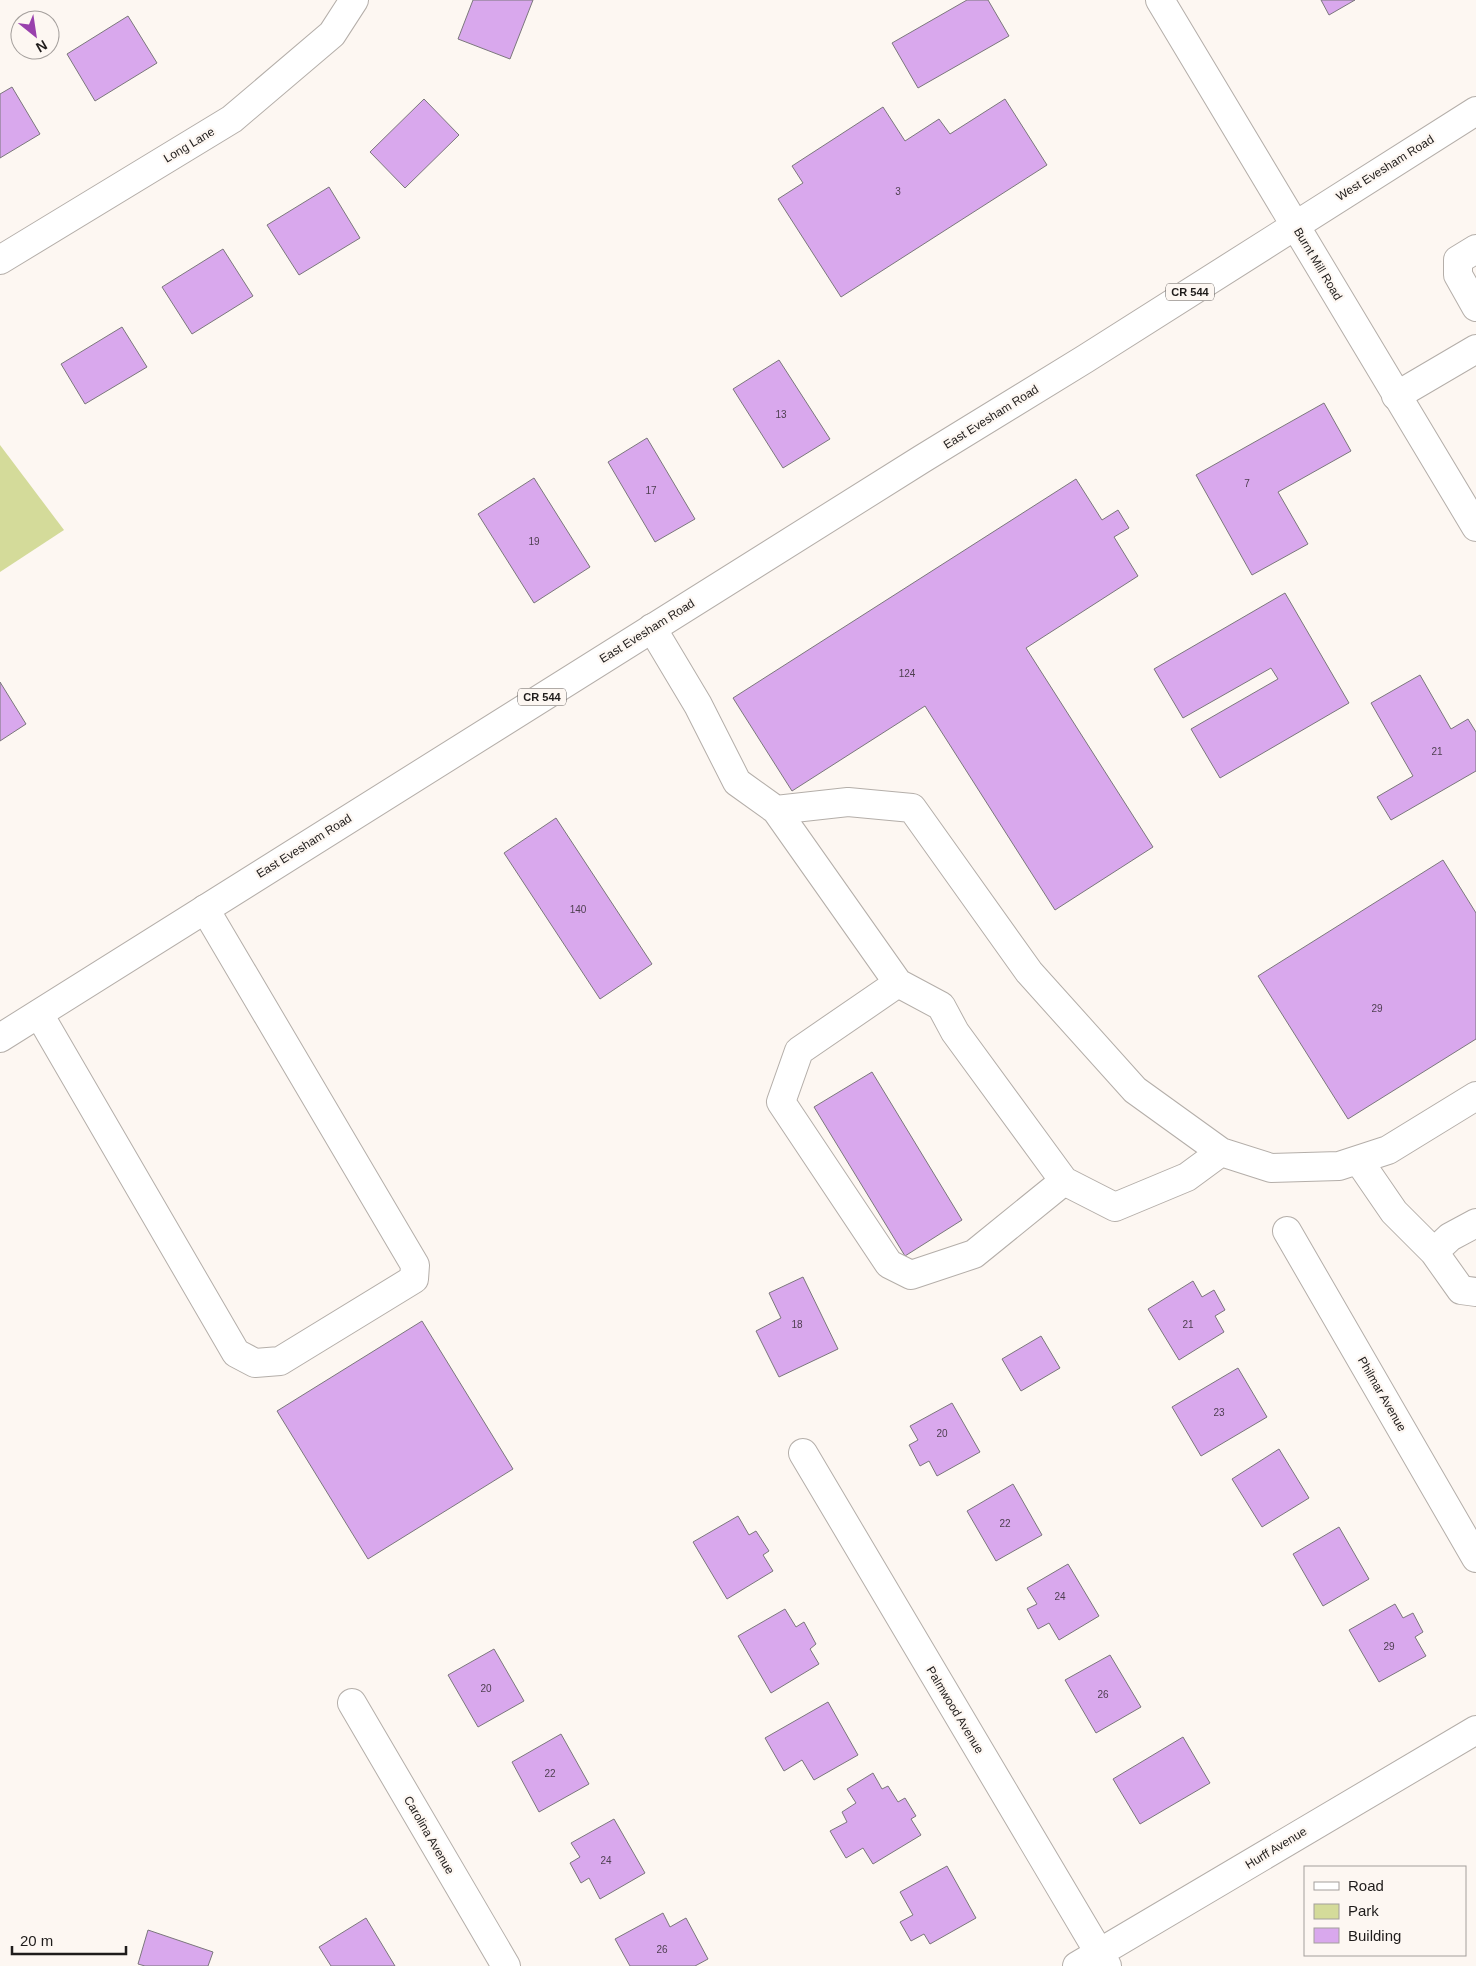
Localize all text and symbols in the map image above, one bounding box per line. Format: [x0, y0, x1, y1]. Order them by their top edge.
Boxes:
north arrow [10, 10, 60, 60]
text: N [33, 37, 50, 56]
street label: Long Lane [161, 124, 217, 166]
street label: West Evesham Road [1334, 132, 1436, 204]
house number: 3 [895, 186, 901, 197]
street label: Burnt Mill Road [1291, 225, 1345, 303]
road number: CR 544 [1166, 284, 1214, 300]
street label: East Evesham Road [941, 382, 1041, 452]
house number: 13 [775, 409, 787, 420]
house number: 7 [1244, 478, 1250, 489]
house number: 17 [645, 485, 657, 496]
house number: 19 [528, 536, 540, 547]
street label: East Evesham Road [597, 596, 697, 666]
house number: 124 [899, 668, 916, 679]
road number: CR 544 [518, 689, 566, 706]
house number: 21 [1431, 746, 1443, 757]
street label: East Evesham Road [254, 811, 354, 881]
house number: 140 [570, 904, 587, 915]
house number: 29 [1371, 1003, 1383, 1014]
house number: 18 [791, 1319, 803, 1330]
house number: 21 [1182, 1319, 1194, 1330]
street label: Philmar Avenue [1355, 1354, 1409, 1434]
house number: 23 [1213, 1407, 1225, 1418]
house number: 20 [936, 1428, 948, 1439]
house number: 22 [999, 1518, 1011, 1529]
house number: 24 [1054, 1591, 1066, 1602]
house number: 29 [1383, 1641, 1395, 1652]
street label: Palmwood Avenue [923, 1664, 987, 1756]
house number: 20 [480, 1683, 492, 1694]
house number: 26 [1097, 1689, 1109, 1700]
house number: 22 [544, 1768, 556, 1779]
street label: Carolina Avenue [401, 1793, 457, 1877]
street label: Hurff Avenue [1243, 1824, 1309, 1872]
house number: 24 [600, 1855, 612, 1866]
legend [1304, 1866, 1466, 1956]
text: Road [1348, 1877, 1384, 1894]
text: Park [1348, 1902, 1379, 1919]
scale bar [12, 1924, 126, 1956]
text: Building [1348, 1927, 1401, 1944]
text: 20 m [20, 1932, 53, 1949]
house number: 26 [656, 1944, 668, 1955]

